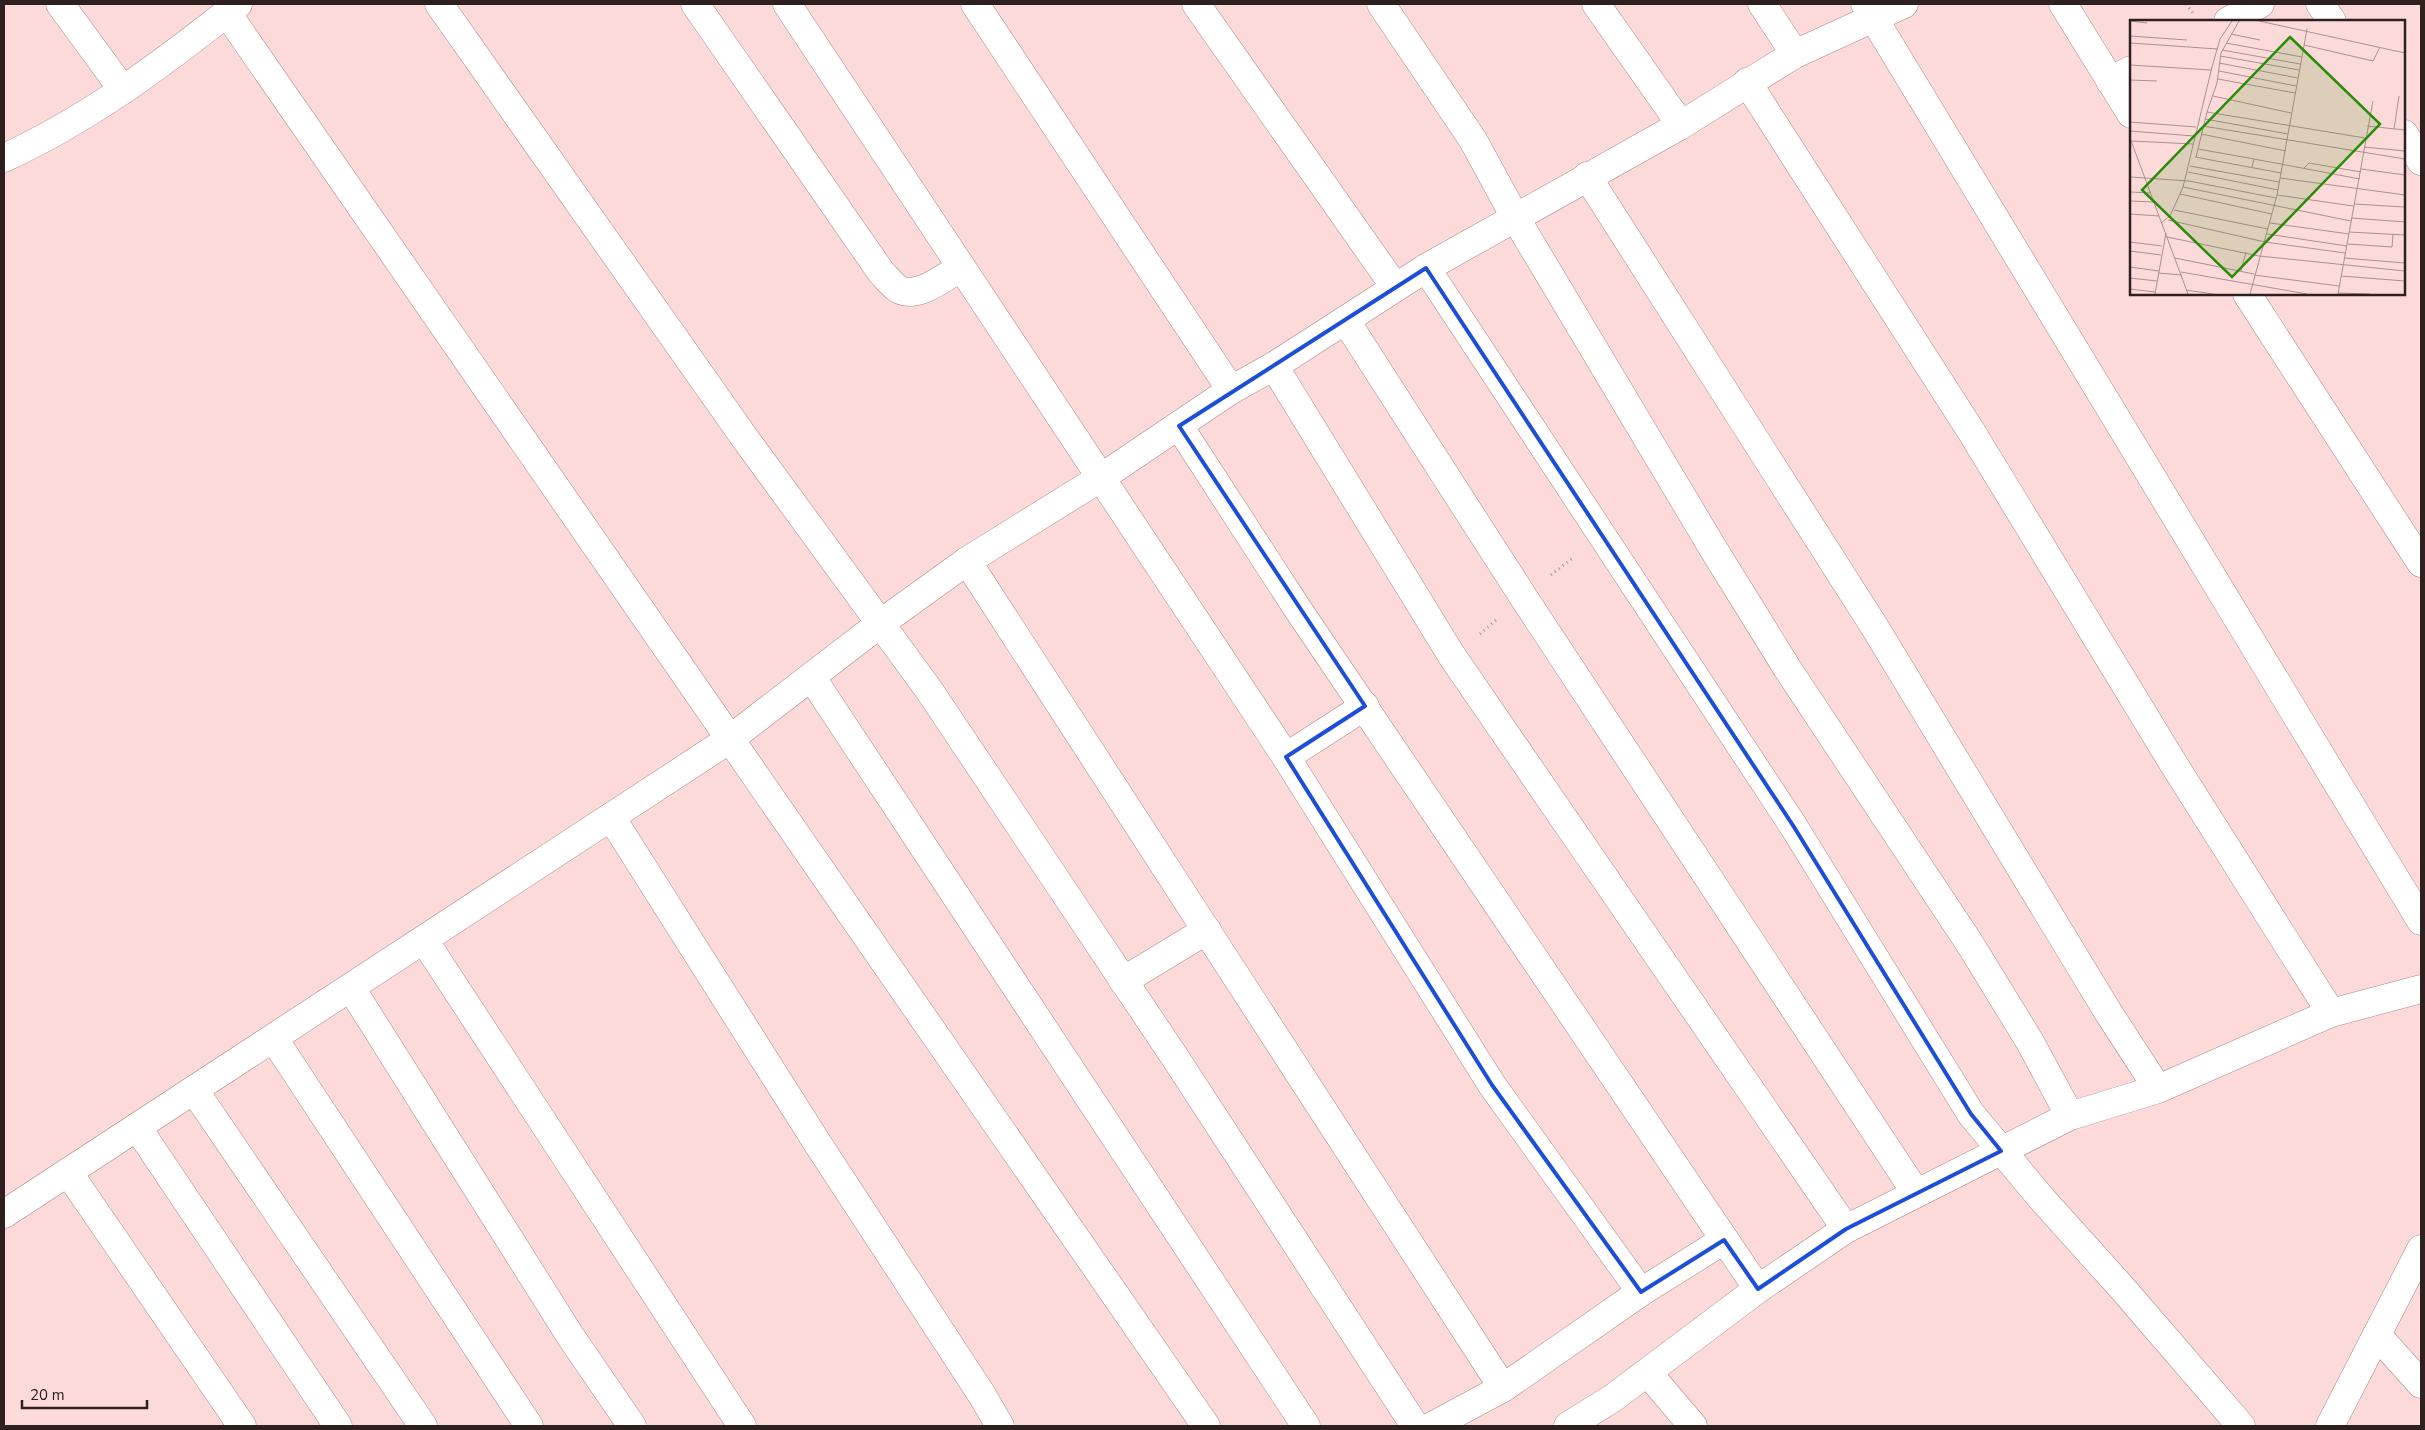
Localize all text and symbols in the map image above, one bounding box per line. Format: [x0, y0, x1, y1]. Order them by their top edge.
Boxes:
inset map [2130, 20, 2405, 295]
scale bar [22, 1378, 148, 1410]
text: 20 m [30, 1385, 65, 1405]

